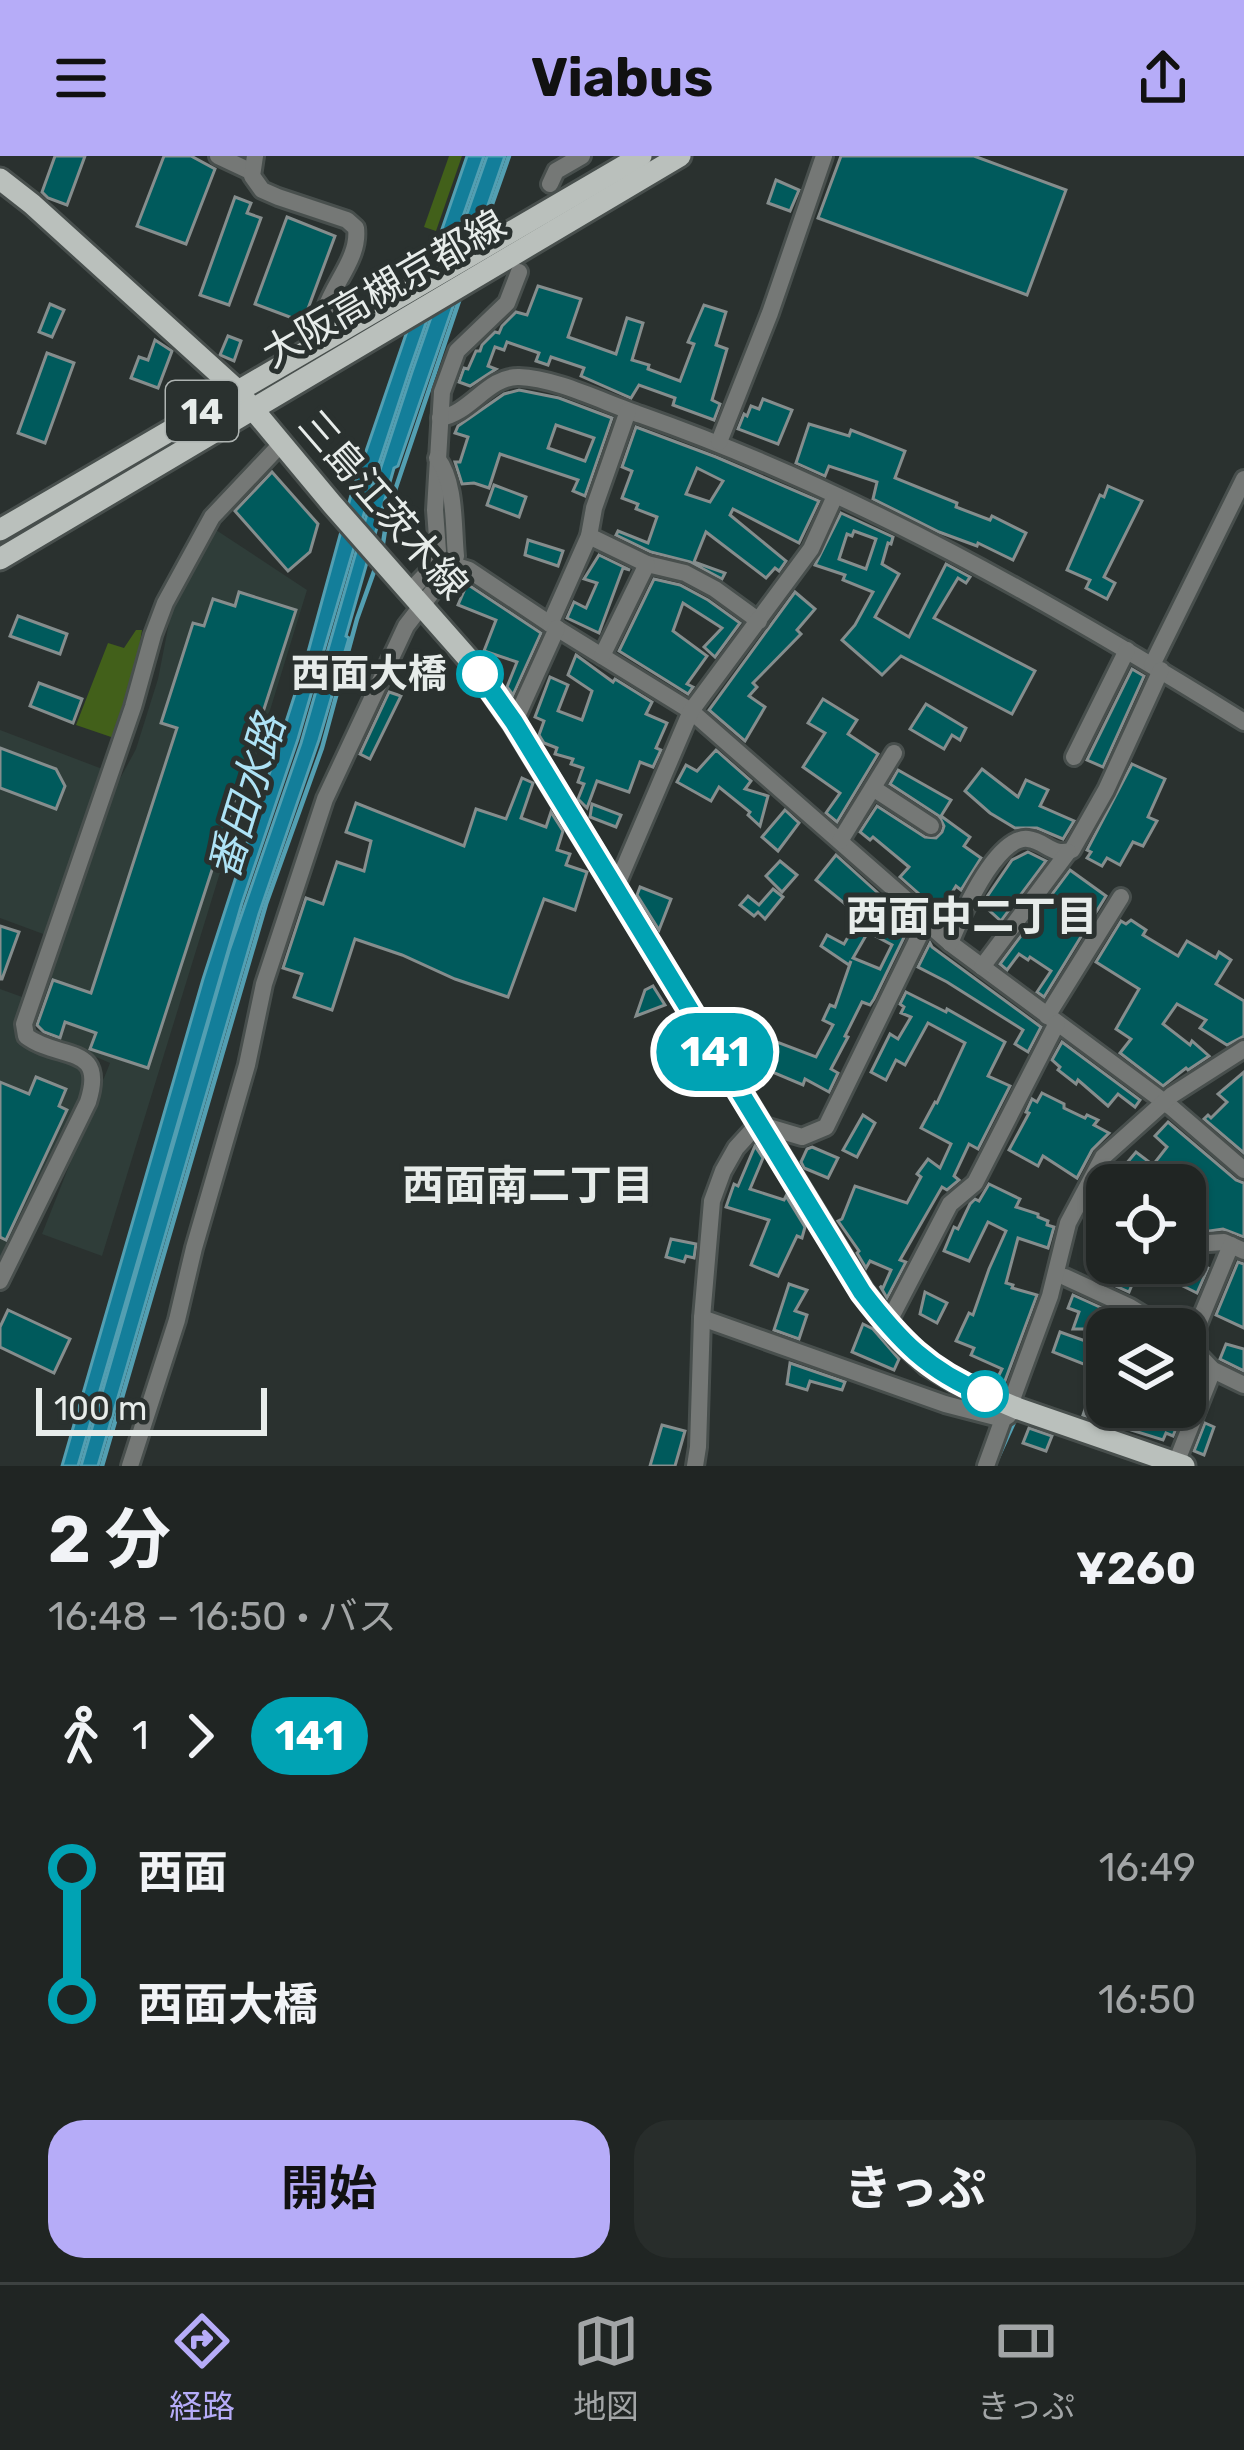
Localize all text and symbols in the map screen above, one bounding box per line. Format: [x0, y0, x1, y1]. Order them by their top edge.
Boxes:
icon: menu [48, 45, 114, 111]
icon: share [1130, 45, 1196, 111]
text: Viabus [531, 46, 713, 110]
street label: 大阪高槻京都線 [254, 201, 514, 377]
road number: 14 [166, 381, 238, 441]
street label: 三島江茨木線 [289, 402, 477, 608]
place label: 西面大橋 [291, 651, 447, 697]
marker: 西面大橋 [458, 652, 502, 696]
water label: 番田水路 [199, 706, 296, 885]
district label: 西面中二丁目 [846, 892, 1098, 942]
line badge: 141 [646, 1013, 784, 1091]
text: 141 [680, 1027, 750, 1077]
district label: 西面南二丁目 [402, 1161, 654, 1211]
map controls [1086, 1164, 1206, 1428]
button: locate [1086, 1164, 1206, 1284]
button: layers [1086, 1308, 1206, 1428]
unlabelled marker [963, 1372, 1007, 1416]
scale bar [36, 1382, 267, 1435]
text: 100 m [54, 1389, 147, 1428]
text: 2 分 [48, 1500, 171, 1579]
text: ¥260 [1076, 1542, 1196, 1595]
text: 16:48 – 16:50 · バス [48, 1594, 397, 1640]
icon: walk [48, 1703, 114, 1769]
icon: forward [167, 1703, 233, 1769]
text: 141 [275, 1711, 344, 1761]
text: 1 [132, 1713, 149, 1759]
text: 16:49 [1099, 1845, 1196, 1891]
text: 西面 [138, 1846, 228, 1899]
text: 16:50 [1098, 1977, 1196, 2023]
text: 西面大橋 [138, 1978, 318, 2031]
button: 開始 [48, 2120, 610, 2258]
button: きっぷ [634, 2120, 1196, 2258]
tab: 経路 [169, 2308, 235, 2428]
tab: 地図 [573, 2308, 639, 2428]
tab: きっぷ [977, 2308, 1075, 2428]

